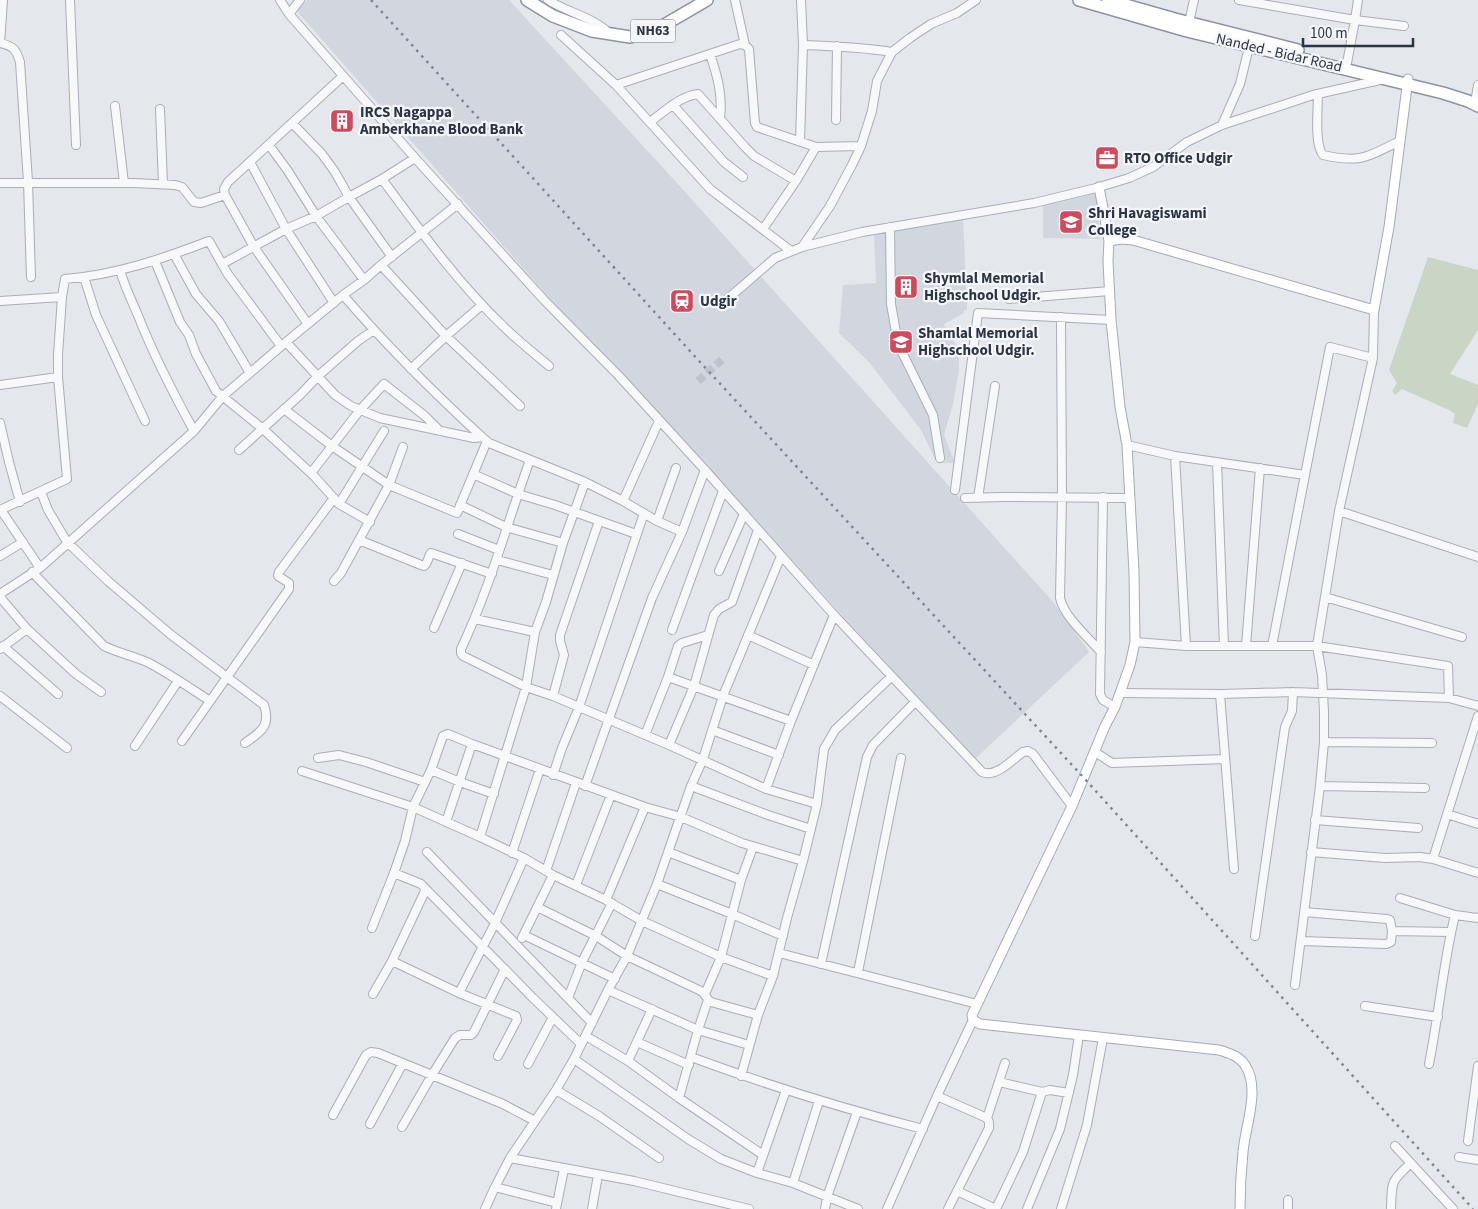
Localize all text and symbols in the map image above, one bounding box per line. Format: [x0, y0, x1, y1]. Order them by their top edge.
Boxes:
scale bar [1303, 15, 1413, 47]
road number: NH63 [630, 20, 676, 42]
text: 100 m [1310, 23, 1348, 44]
street label: Nanded - Bidar Road [1214, 28, 1344, 78]
place label: IRCS Nagappa Amberkhane Blood Bank [359, 102, 524, 140]
building icon: IRCS Nagappa Amberkhane Blood Bank [329, 108, 355, 134]
office icon: RTO Office Udgir [1094, 145, 1120, 171]
place label: RTO Office Udgir [1124, 148, 1232, 169]
place label: Shri Havagiswami College [1088, 203, 1207, 241]
school or university icon: Shri Havagiswami College [1058, 209, 1084, 235]
place label: Shymlal Memorial Highschool Udgir. [924, 268, 1044, 306]
building icon: Shymlal Memorial Highschool Udgir. [893, 274, 919, 300]
station icon: Udgir [669, 288, 695, 314]
place label: Udgir [700, 291, 737, 312]
place label: Shamlal Memorial Highschool Udgir. [918, 323, 1039, 361]
school or university icon: Shamlal Memorial Highschool Udgir. [888, 329, 914, 355]

